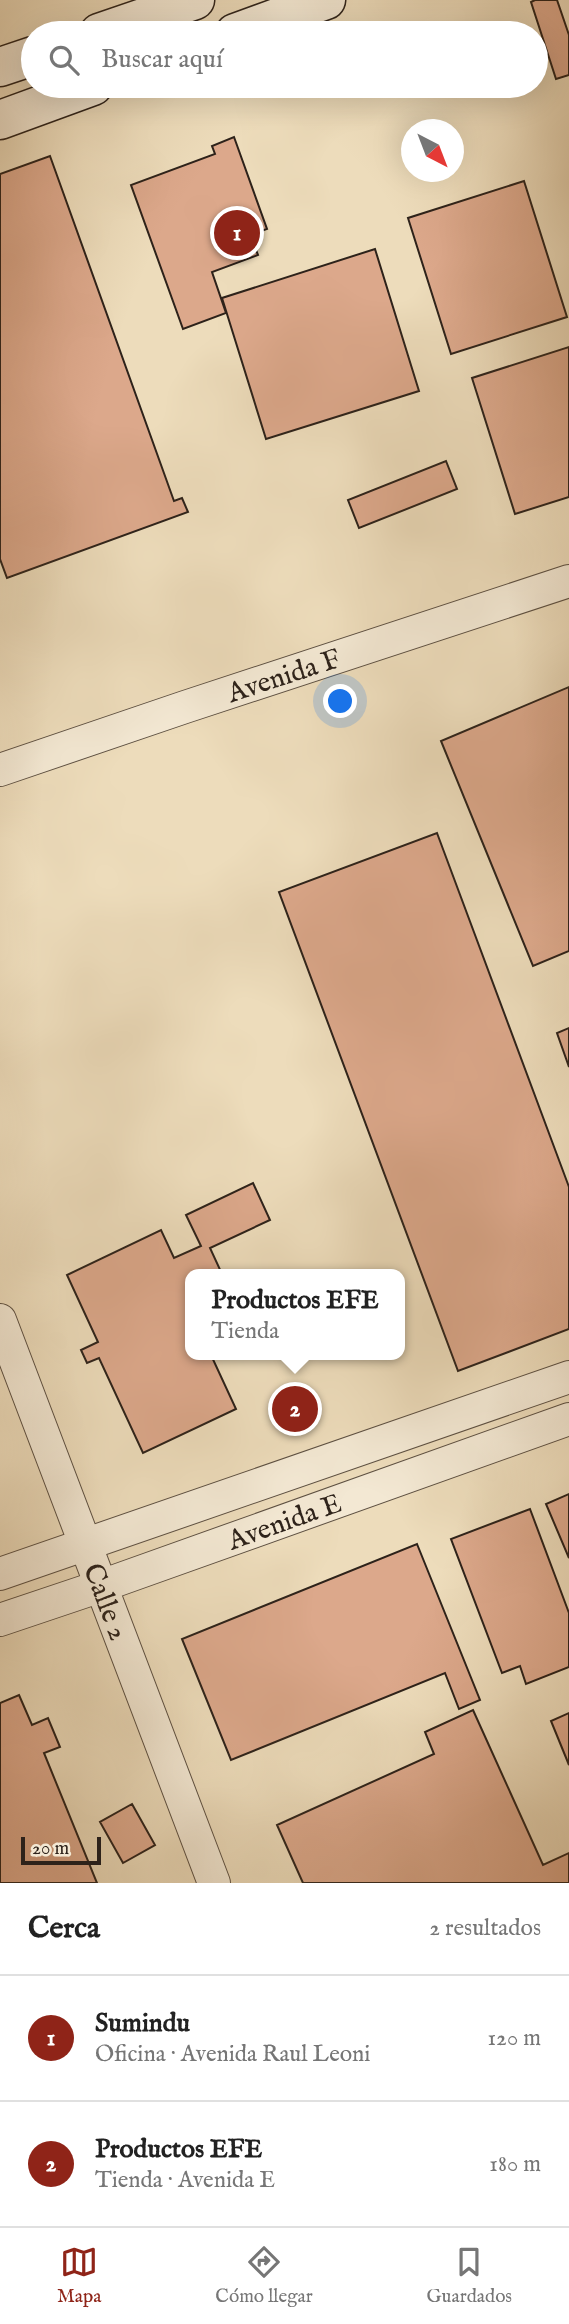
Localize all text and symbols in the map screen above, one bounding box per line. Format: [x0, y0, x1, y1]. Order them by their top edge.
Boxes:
search box [21, 21, 548, 98]
icon: search [45, 41, 83, 79]
text: Buscar aquí [101, 43, 223, 76]
north arrow [401, 119, 464, 182]
pin: 1 [214, 207, 260, 259]
street label: Avenida F [222, 642, 345, 712]
your location [323, 684, 357, 718]
popup [185, 1269, 405, 1360]
text: Productos EFE [211, 1284, 379, 1317]
text: Tienda [211, 1317, 279, 1346]
pin: 2 [272, 1383, 318, 1435]
street label: Avenida E [222, 1487, 347, 1560]
street label: Calle 2 [74, 1559, 135, 1646]
scale bar [21, 1834, 102, 1866]
text: 20 m [32, 1837, 69, 1861]
text: Cerca [28, 1910, 100, 1948]
text: 2 resultados [429, 1914, 541, 1943]
text: Sumindu [95, 2007, 190, 2040]
text: 1 [47, 2024, 55, 2053]
text: 120 m [488, 2024, 541, 2053]
text: Oficina · Avenida Raul Leoni [95, 2040, 370, 2069]
text: Productos EFE [95, 2133, 262, 2166]
text: 2 [46, 2150, 56, 2179]
text: 180 m [489, 2150, 541, 2179]
text: Tienda · Avenida E [95, 2166, 275, 2195]
tab: Mapa [57, 2243, 102, 2309]
tab: Cómo llegar [215, 2243, 313, 2309]
tab: Guardados [427, 2243, 512, 2309]

